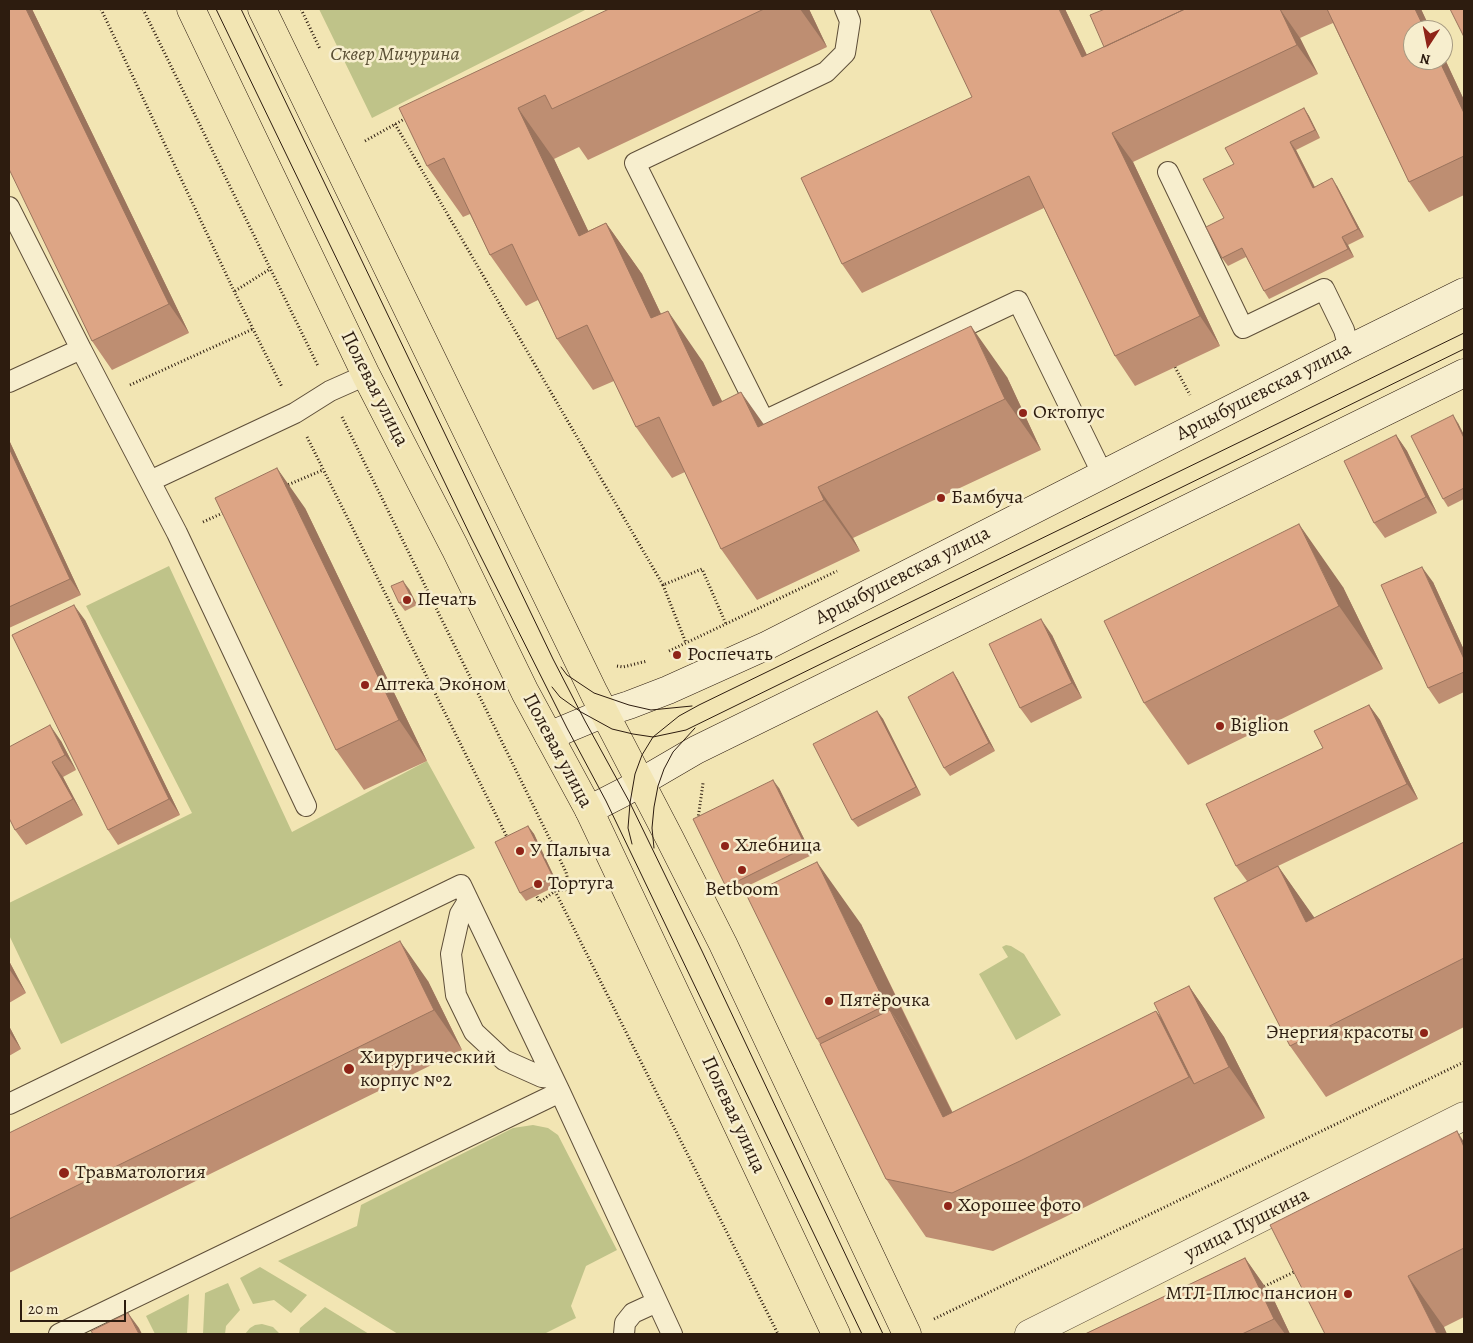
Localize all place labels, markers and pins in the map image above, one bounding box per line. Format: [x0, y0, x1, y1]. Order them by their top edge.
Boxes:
place label: Октопус [1033, 401, 1105, 425]
marker: Октопус [1017, 407, 1029, 419]
place label: Бамбуча [951, 486, 1024, 510]
marker: Бамбуча [935, 492, 947, 504]
place label: Печать [417, 588, 476, 612]
marker: Печать [401, 594, 413, 606]
place label: Роспечать [687, 643, 773, 667]
marker: Роспечать [671, 649, 683, 661]
place label: Аптека Эконом [375, 673, 506, 697]
marker: Аптека Эконом [359, 679, 371, 691]
place label: Biglion [1230, 714, 1289, 738]
marker: Biglion [1214, 720, 1226, 732]
place label: Хлебница [735, 834, 821, 858]
place label: У Палыча [530, 839, 611, 863]
marker: Хлебница [719, 840, 731, 852]
marker: У Палыча [514, 845, 526, 857]
marker: Betboom [736, 864, 748, 876]
place label: Тортуга [548, 872, 614, 896]
marker: Тортуга [532, 878, 544, 890]
place label: Betboom [705, 878, 779, 902]
place label: Пятёрочка [839, 989, 930, 1013]
marker: Пятёрочка [823, 995, 835, 1007]
place label: Энергия красоты [1266, 1021, 1414, 1045]
marker: Энергия красоты [1418, 1027, 1430, 1039]
place label: Хирургический корпус №2 [360, 1046, 496, 1093]
marker: Хирургический корпус №2 [342, 1062, 356, 1076]
place label: Травматология [75, 1161, 206, 1185]
marker: Травматология [57, 1166, 71, 1180]
place label: Хорошее фото [958, 1194, 1081, 1218]
marker: Хорошее фото [942, 1200, 954, 1212]
place label: МТЛ-Плюс пансион [1166, 1282, 1338, 1306]
marker: МТЛ-Плюс пансион [1342, 1288, 1354, 1300]

